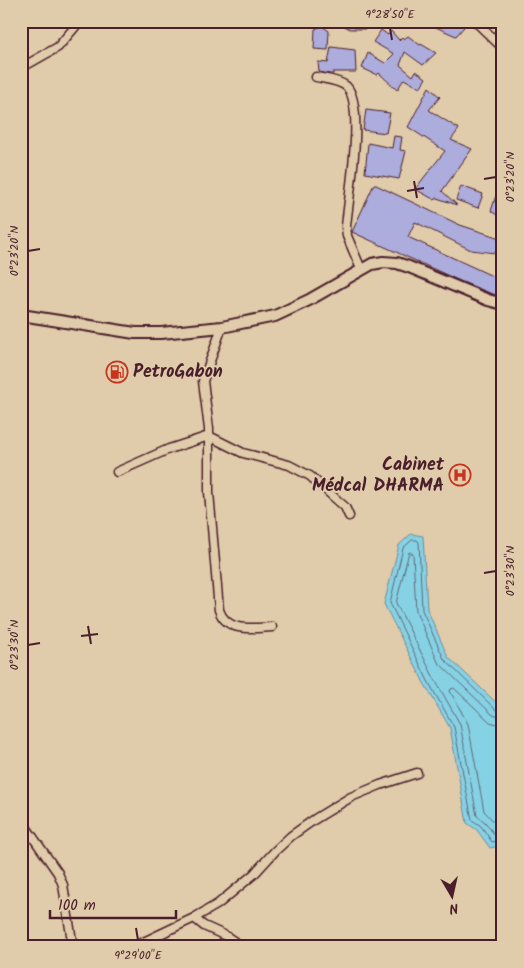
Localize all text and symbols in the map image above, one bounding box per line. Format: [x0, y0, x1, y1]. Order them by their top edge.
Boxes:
text: 9°28'50"E [365, 5, 416, 24]
text: 0°23'20"N [501, 152, 520, 202]
text: 0°23'20"N [5, 226, 24, 276]
place label: PetroGabon [133, 358, 223, 387]
fuel station icon: PetroGabon [105, 360, 129, 384]
place label: Cabinet Médcal DHARMA [312, 451, 445, 501]
hospital icon: Cabinet Médcal DHARMA [448, 463, 472, 487]
text: 0°23'30"N [501, 546, 520, 596]
text: 0°23'30"N [5, 620, 24, 670]
north arrow [426, 870, 476, 920]
scale bar [50, 888, 176, 920]
text: 100 m [58, 894, 96, 918]
text: N [448, 896, 460, 919]
text: 9°29'00"E [114, 946, 163, 965]

